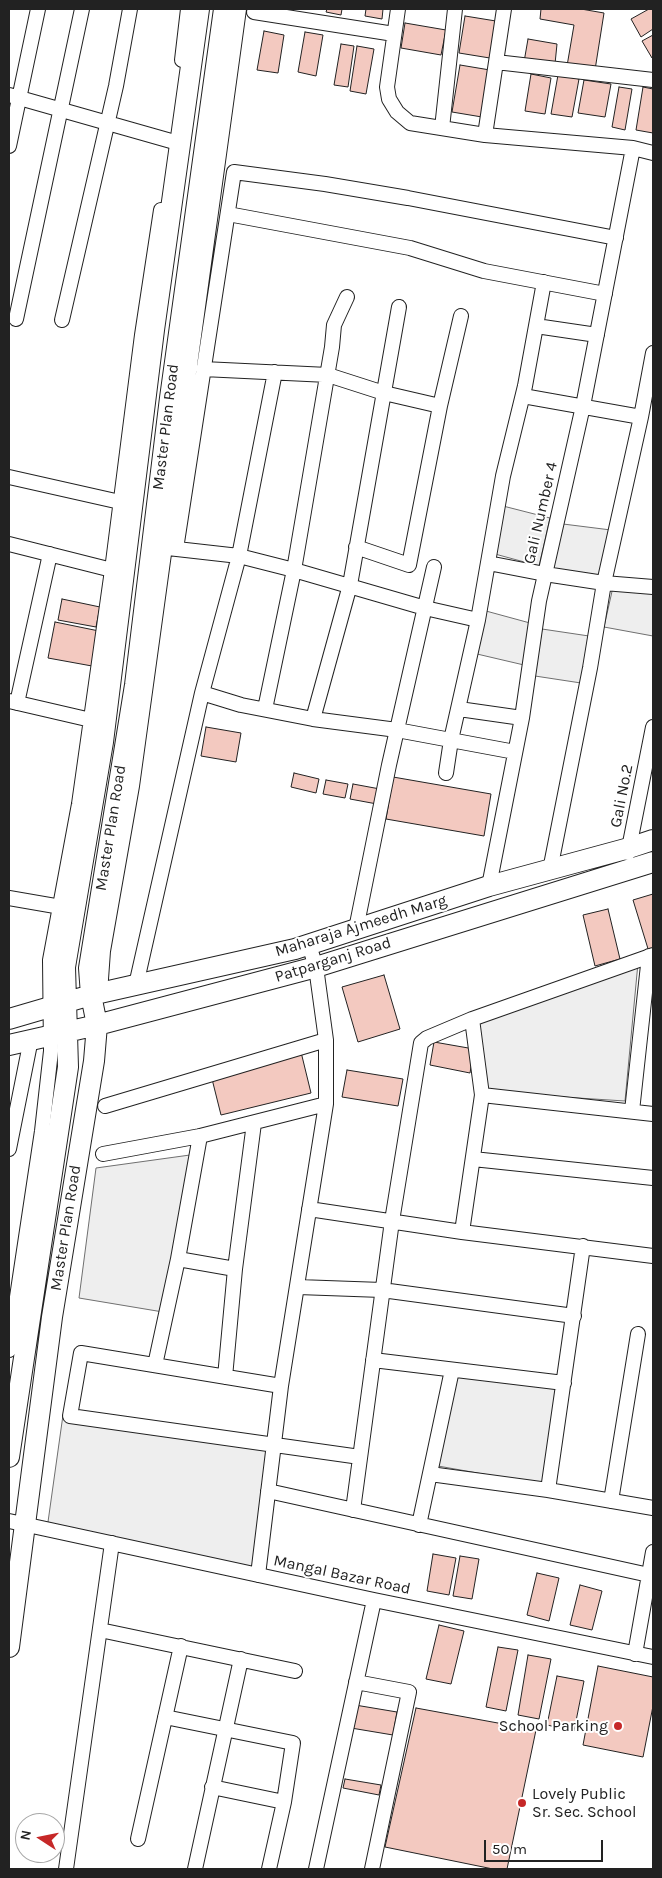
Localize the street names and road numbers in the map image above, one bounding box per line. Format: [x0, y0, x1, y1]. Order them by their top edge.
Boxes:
street label: Master Plan Road [149, 363, 183, 491]
street label: Gali Number 4 [520, 460, 562, 566]
street label: Gali No.2 [606, 763, 638, 829]
street label: Master Plan Road [92, 764, 130, 892]
street label: Maharaja Ajmeedh Marg [273, 891, 449, 961]
street label: Patparganj Road [273, 933, 393, 987]
street label: Master Plan Road [47, 1164, 85, 1292]
street label: Mangal Bazar Road [272, 1551, 412, 1599]

